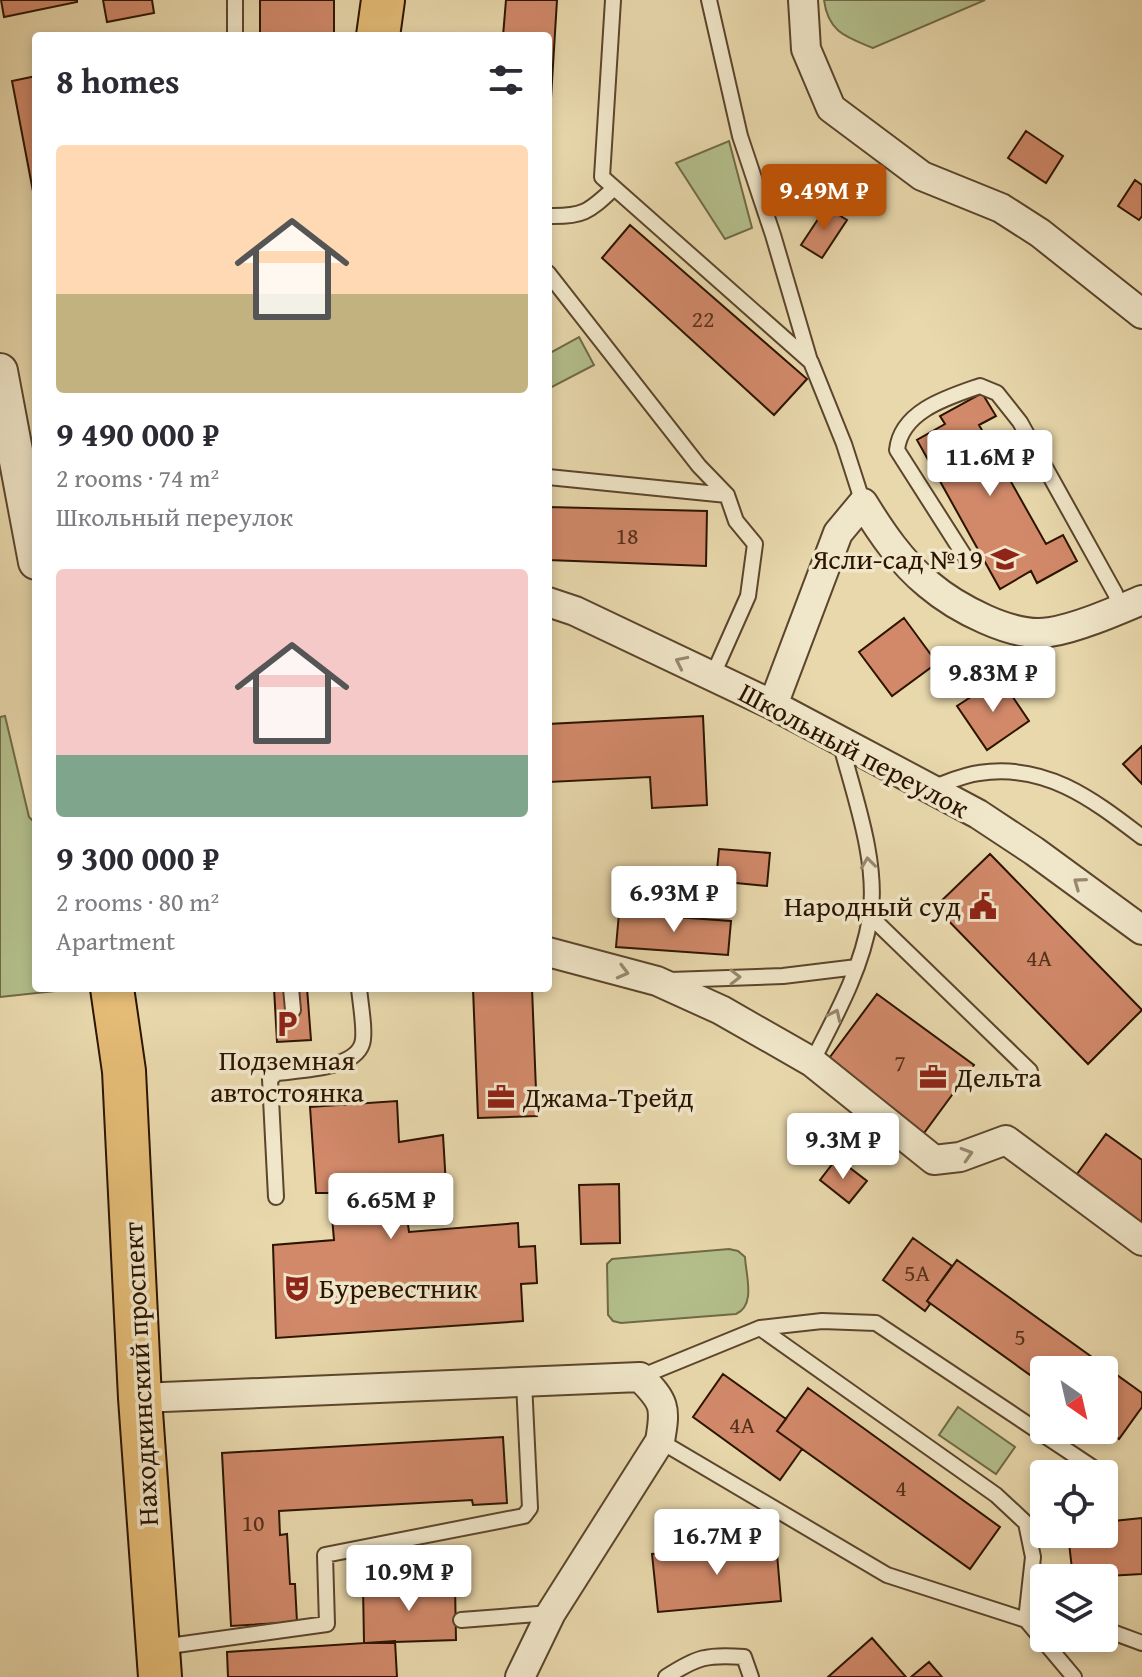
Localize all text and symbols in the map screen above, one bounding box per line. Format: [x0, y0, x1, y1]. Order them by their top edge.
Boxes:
text: 8 homes [56, 56, 180, 105]
icon: filters [484, 58, 528, 102]
pin: 9.49M ₽ [750, 164, 898, 232]
text: 9.49M ₽ [779, 170, 869, 209]
icon: home [220, 197, 364, 341]
house number: 22 [691, 301, 715, 336]
text: 9 490 000 ₽ [56, 409, 219, 458]
pin: 11.6M ₽ [916, 430, 1064, 498]
text: 11.6M ₽ [945, 436, 1035, 475]
text: 2 rooms · 74 m² [56, 458, 219, 497]
text: Школьный переулок [56, 497, 293, 536]
house number: 18 [615, 518, 639, 553]
place label: Ясли-сад №19 [811, 538, 983, 579]
school or university icon: Ясли-сад №19 [990, 544, 1020, 574]
icon: home [220, 621, 364, 765]
pin: 9.83M ₽ [919, 646, 1067, 714]
text: 9.83M ₽ [948, 652, 1038, 691]
one-way arrow [675, 656, 690, 672]
street label: Школьный переулок [732, 671, 977, 828]
text: 9 300 000 ₽ [56, 833, 219, 882]
one-way arrow [860, 856, 877, 869]
pin: 6.93M ₽ [600, 866, 748, 934]
text: 6.93M ₽ [629, 872, 719, 911]
one-way arrow [1073, 879, 1088, 893]
text: 2 rooms · 80 m² [56, 882, 219, 921]
place label: Народный суд [784, 885, 961, 926]
public building icon: Народный суд [968, 891, 998, 921]
text: Apartment [56, 921, 175, 960]
house number: 4А [1026, 940, 1053, 975]
one-way arrow [616, 963, 630, 980]
one-way arrow [729, 968, 742, 986]
one-way arrow [825, 1008, 841, 1023]
parking icon: Подземная автостоянка [272, 1009, 302, 1039]
place label: Подземная автостоянка [210, 1039, 364, 1112]
house number: 7 [894, 1045, 906, 1080]
place label: Дельта [954, 1056, 1042, 1097]
office icon: Дельта [918, 1062, 948, 1092]
place label: Джама-Трейд [522, 1076, 694, 1117]
office icon: Джама-Трейд [486, 1082, 516, 1112]
pin: 9.3M ₽ [778, 1113, 908, 1181]
text: 9.3M ₽ [805, 1119, 881, 1158]
one-way arrow [960, 1147, 973, 1163]
pin: 6.65M ₽ [317, 1173, 465, 1241]
text: 6.65M ₽ [346, 1179, 436, 1218]
street label: Находкинский проспект [111, 1220, 168, 1527]
house number: 5А [904, 1255, 931, 1290]
place label: Буревестник [319, 1267, 478, 1308]
theatre icon: Буревестник [282, 1273, 312, 1303]
house number: 5 [1014, 1319, 1026, 1354]
north arrow [1030, 1356, 1118, 1444]
map controls [1030, 1356, 1118, 1652]
house number: 4А [729, 1407, 756, 1442]
button: locate [1030, 1460, 1118, 1548]
house number: 4 [895, 1470, 907, 1505]
house number: 10 [241, 1505, 265, 1540]
pin: 16.7M ₽ [643, 1509, 791, 1577]
text: 16.7M ₽ [672, 1515, 762, 1554]
pin: 10.9M ₽ [335, 1545, 483, 1613]
text: 10.9M ₽ [364, 1551, 454, 1590]
button: layers [1030, 1564, 1118, 1652]

